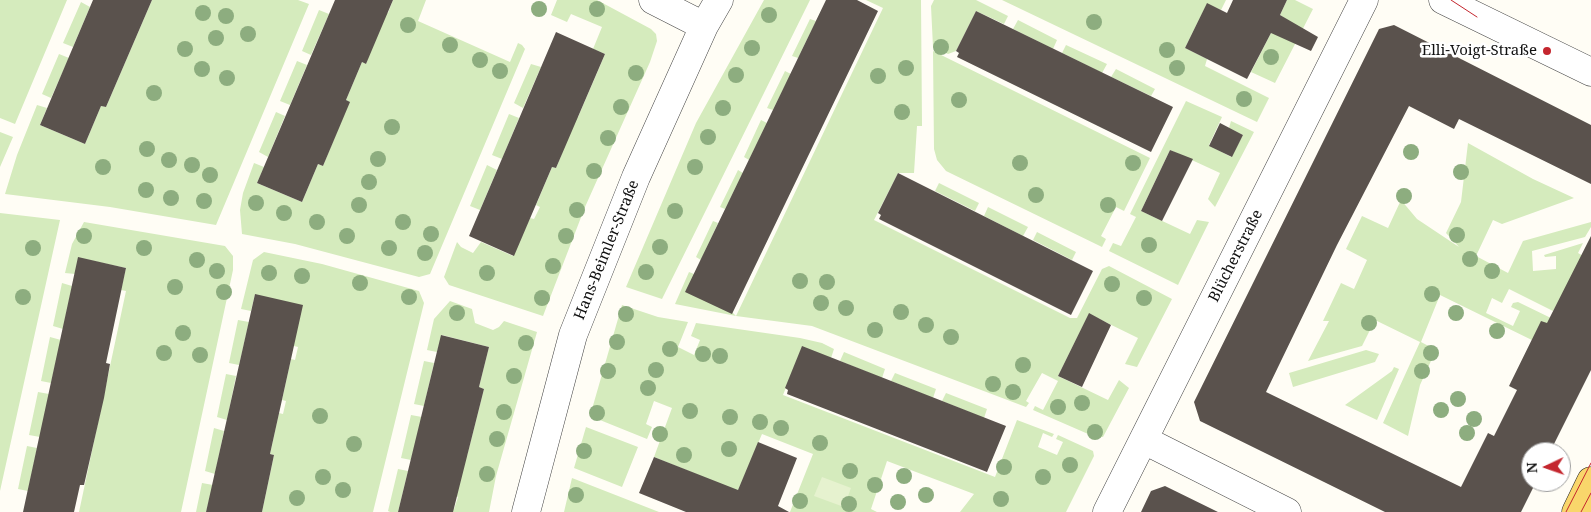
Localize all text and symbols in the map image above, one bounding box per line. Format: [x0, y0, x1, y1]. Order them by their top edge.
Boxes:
place label: Elli-Voigt-Straße [1422, 42, 1537, 60]
marker: Elli-Voigt-Straße [1541, 45, 1553, 57]
street label: Hans-Beimler-Straße [571, 178, 643, 322]
street label: Blücherstraße [1205, 207, 1267, 305]
north arrow [1521, 442, 1571, 492]
text: N [1522, 462, 1541, 474]

